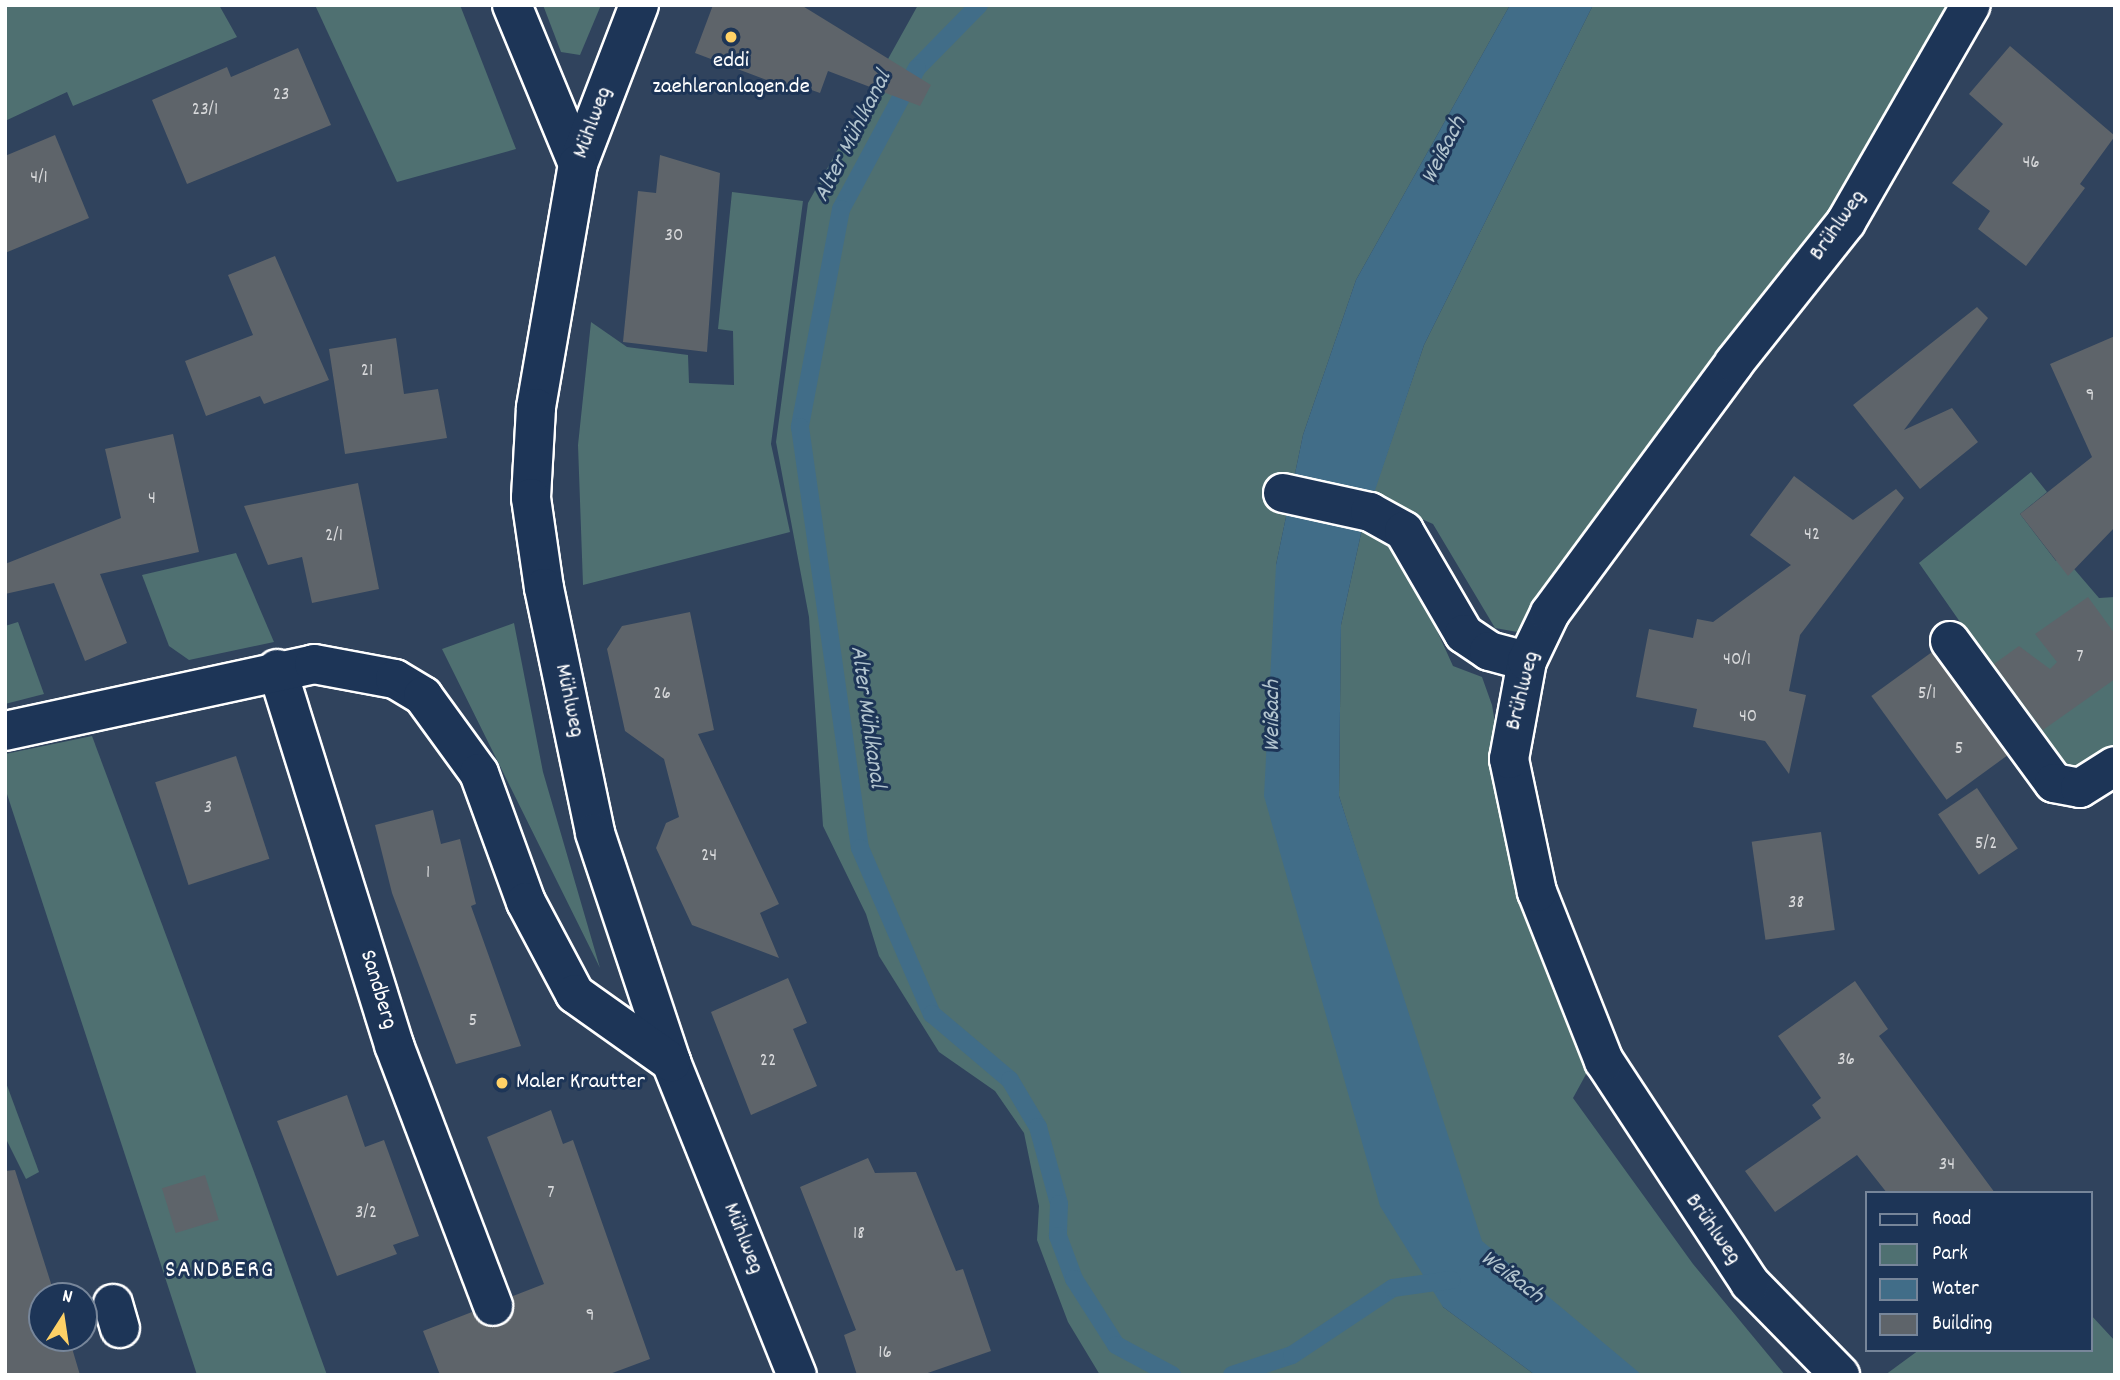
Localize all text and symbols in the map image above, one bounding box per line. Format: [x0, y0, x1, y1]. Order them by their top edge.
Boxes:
marker: eddi zaehleranlagen.de [723, 29, 739, 45]
place label: eddi zaehleranlagen.de [652, 48, 810, 102]
water label: Alter Mühlkanal [809, 67, 899, 207]
street label: Mühlweg [568, 83, 620, 163]
house number: 23 [273, 85, 289, 107]
house number: 23/1 [192, 100, 218, 122]
water label: Weißach [1416, 112, 1474, 190]
house number: 46 [2022, 153, 2040, 175]
house number: 4/1 [30, 168, 48, 190]
street label: Brühlweg [1805, 185, 1873, 267]
house number: 30 [665, 226, 683, 248]
house number: 21 [361, 361, 373, 383]
house number: 9 [2086, 386, 2094, 408]
house number: 4 [148, 489, 156, 511]
house number: 42 [1804, 525, 1820, 547]
house number: 2/1 [325, 526, 343, 548]
water label: Alter Mühlkanal [842, 644, 890, 790]
house number: 7 [2076, 647, 2084, 669]
street label: Brühlweg [1501, 649, 1547, 733]
house number: 40/1 [1723, 650, 1751, 672]
street label: Mühlweg [547, 662, 589, 740]
water label: Weißach [1260, 680, 1288, 752]
house number: 26 [653, 684, 671, 706]
house number: 5/1 [1918, 684, 1936, 706]
house number: 40 [1739, 707, 1757, 729]
house number: 5 [1955, 739, 1963, 761]
house number: 3 [204, 798, 212, 820]
house number: 5/2 [1975, 834, 1997, 856]
house number: 24 [701, 846, 717, 868]
house number: 1 [426, 863, 430, 885]
house number: 38 [1788, 893, 1804, 915]
street label: Sandberg [352, 947, 402, 1033]
house number: 5 [469, 1011, 477, 1033]
house number: 36 [1837, 1050, 1855, 1072]
house number: 22 [760, 1051, 776, 1073]
place label: Maler Krautter [516, 1069, 645, 1097]
marker: Maler Krautter [494, 1075, 510, 1091]
house number: 34 [1939, 1155, 1955, 1177]
house number: 7 [547, 1183, 555, 1205]
street label: Brühlweg [1678, 1189, 1746, 1271]
legend [1864, 1191, 2092, 1352]
street label: Mühlweg [715, 1199, 769, 1279]
house number: 3/2 [355, 1203, 377, 1225]
text: Road [1932, 1205, 1971, 1235]
house number: 18 [853, 1224, 865, 1246]
text: Park [1932, 1240, 1968, 1270]
water label: Weißach [1474, 1245, 1548, 1311]
district label: SANDBERG [166, 1258, 274, 1286]
text: Water [1932, 1275, 1979, 1305]
north arrow [28, 1282, 98, 1352]
text: N [60, 1284, 74, 1312]
house number: 9 [586, 1306, 594, 1328]
text: Building [1932, 1310, 1992, 1340]
house number: 16 [878, 1343, 892, 1365]

